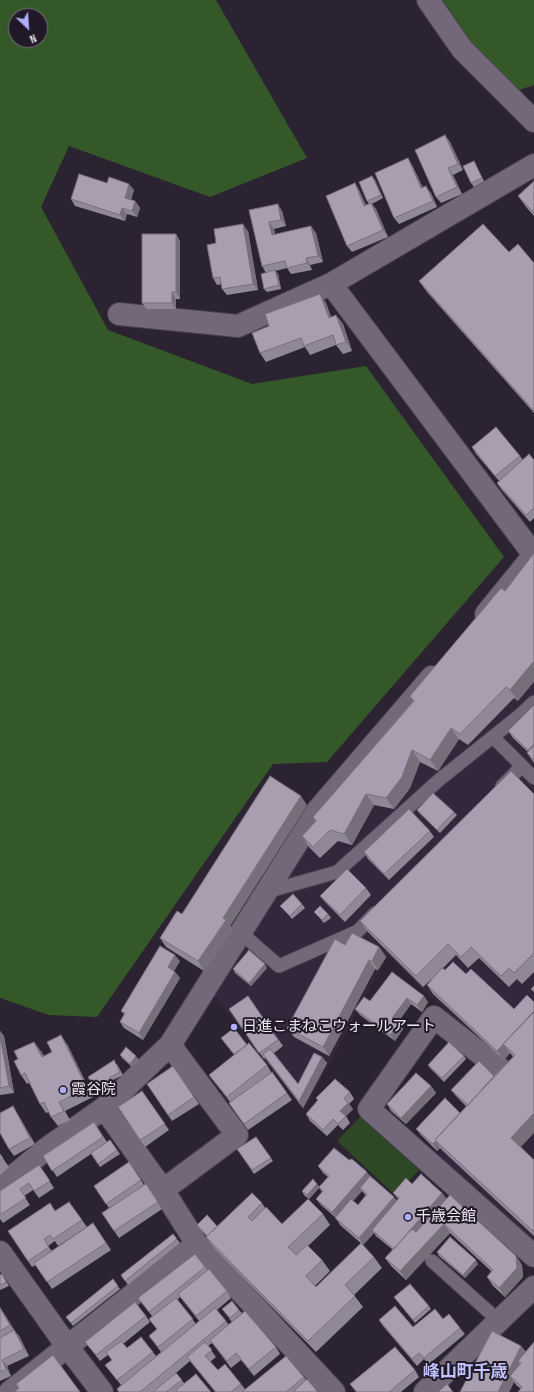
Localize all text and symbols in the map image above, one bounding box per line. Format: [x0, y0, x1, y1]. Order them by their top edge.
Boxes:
north arrow [8, 8, 48, 48]
text: N [27, 31, 38, 46]
place label: 日進こまねこウォールアート [242, 1018, 436, 1036]
marker: 日進こまねこウォールアート [229, 1022, 239, 1032]
place label: 霞谷院 [71, 1081, 116, 1099]
marker: 霞谷院 [58, 1085, 68, 1095]
place label: 千歳会館 [416, 1208, 476, 1226]
marker: 千歳会館 [403, 1212, 413, 1222]
district label: 峰山町千歳 [423, 1363, 507, 1383]

